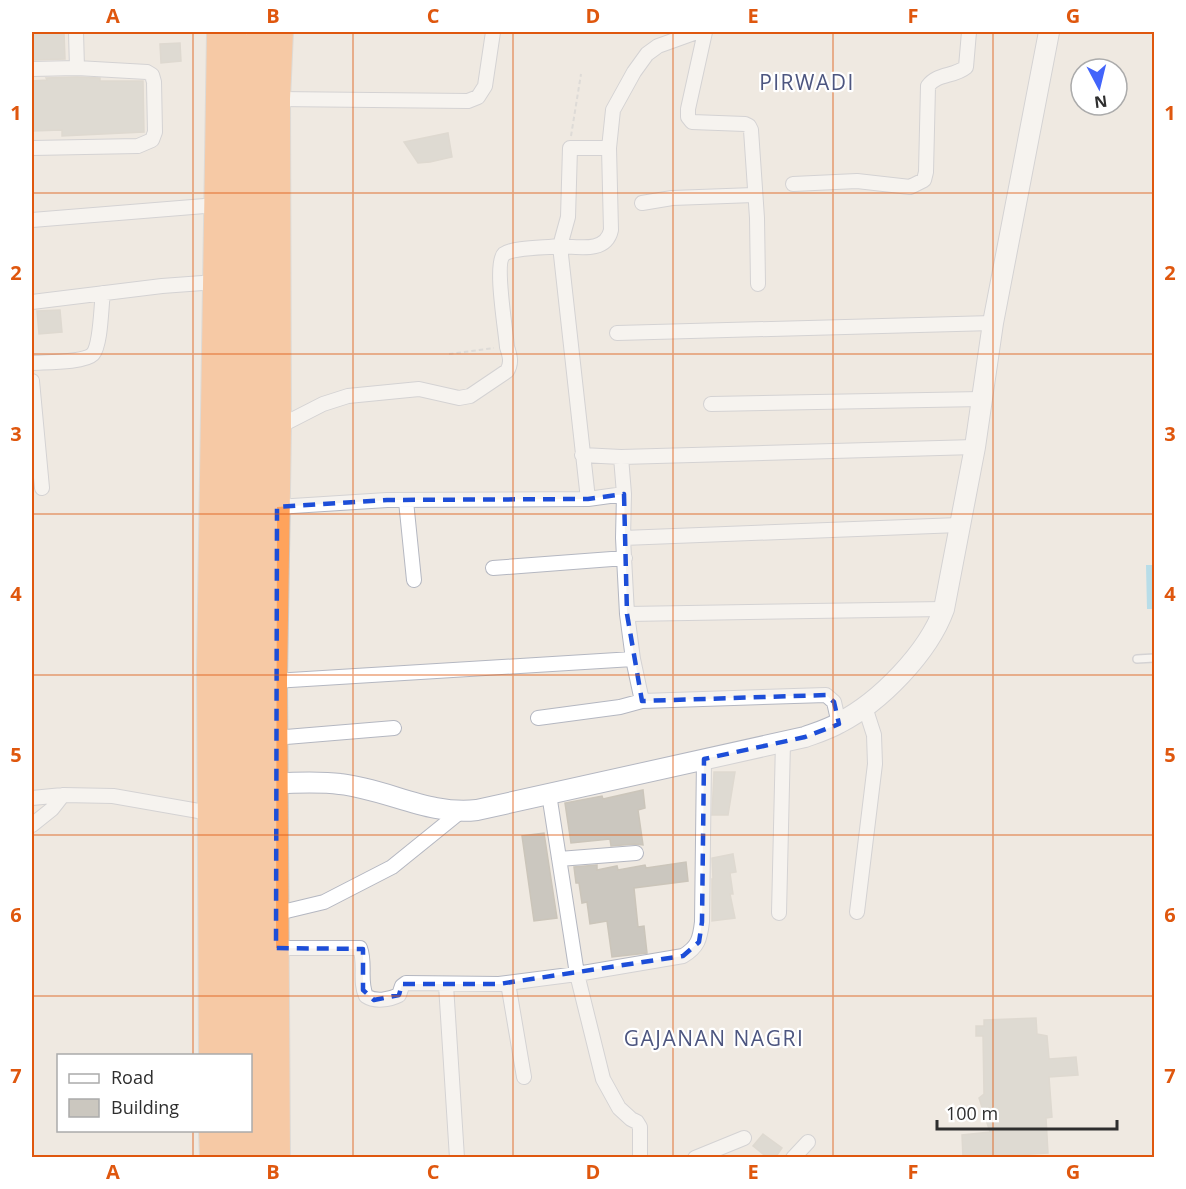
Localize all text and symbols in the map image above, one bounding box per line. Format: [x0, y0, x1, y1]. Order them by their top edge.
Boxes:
text: A [106, 2, 120, 29]
text: B [266, 2, 280, 29]
text: C [427, 2, 440, 29]
text: D [586, 2, 600, 29]
text: E [747, 2, 759, 29]
text: F [908, 2, 918, 29]
text: G [1066, 2, 1080, 29]
north arrow [1069, 57, 1129, 117]
district label: PIRWADI [759, 68, 855, 96]
text: N [1093, 90, 1109, 114]
text: 1 [10, 99, 22, 126]
text: 1 [1164, 99, 1176, 126]
text: 2 [10, 259, 22, 286]
text: 2 [1164, 259, 1176, 286]
text: 3 [10, 420, 22, 447]
text: 3 [1164, 420, 1176, 447]
text: 4 [10, 580, 22, 607]
text: 4 [1164, 580, 1176, 607]
text: 5 [10, 741, 22, 768]
text: 5 [1164, 741, 1176, 768]
text: 6 [10, 901, 22, 928]
text: 6 [1164, 901, 1176, 928]
district label: GAJANAN NAGRI [624, 1024, 804, 1052]
legend [57, 1054, 252, 1132]
text: 7 [10, 1062, 22, 1089]
text: 7 [1164, 1062, 1176, 1089]
text: Road [111, 1065, 154, 1089]
scale bar [937, 1093, 1117, 1131]
text: Building [111, 1095, 179, 1119]
text: 100 m [946, 1101, 998, 1125]
text: A [106, 1158, 120, 1185]
text: B [266, 1158, 280, 1185]
text: C [427, 1158, 440, 1185]
text: D [586, 1158, 600, 1185]
text: E [747, 1158, 759, 1185]
text: F [908, 1158, 918, 1185]
text: G [1066, 1158, 1080, 1185]

